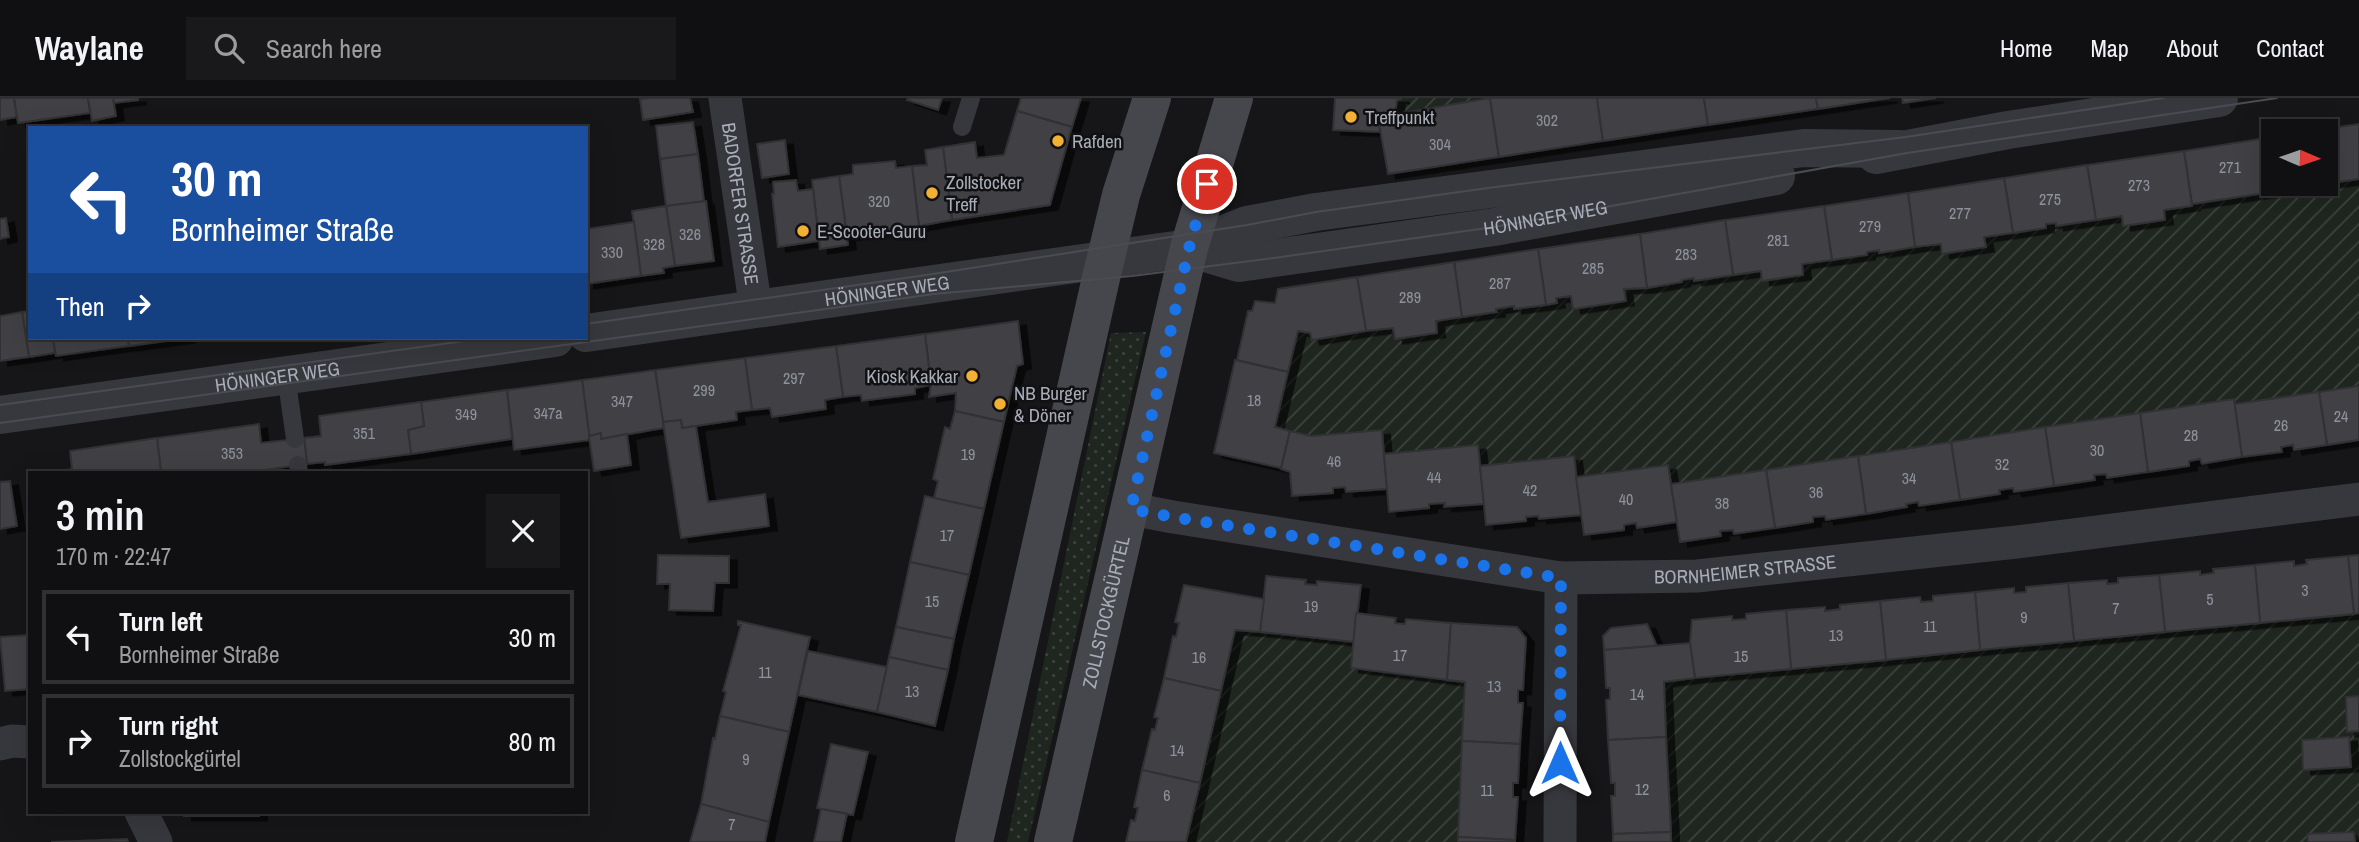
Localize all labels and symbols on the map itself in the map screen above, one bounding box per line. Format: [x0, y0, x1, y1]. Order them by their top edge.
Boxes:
place label: Treffpunkt [1365, 104, 1435, 130]
marker: Treffpunkt [1343, 109, 1359, 125]
house number: 302 [1536, 109, 1558, 131]
north arrow [2261, 119, 2338, 196]
street label: BADORFER STRASSE [716, 121, 765, 287]
place label: Rafden [1072, 128, 1122, 154]
marker: Rafden [1050, 133, 1066, 149]
house number: 304 [1429, 133, 1451, 155]
pin [1177, 154, 1237, 214]
house number: 271 [2219, 156, 2242, 178]
place label: Zollstocker Treff [946, 169, 1022, 217]
house number: 273 [2128, 174, 2150, 196]
marker: Zollstocker Treff [924, 185, 940, 201]
house number: 275 [2039, 188, 2061, 210]
house number: 320 [868, 190, 890, 212]
street label: HÖNINGER WEG [1482, 194, 1610, 241]
house number: 277 [1949, 202, 1971, 224]
house number: 279 [1859, 215, 1881, 237]
place label: E-Scooter-Guru [817, 218, 926, 244]
house number: 326 [679, 223, 701, 245]
marker: E-Scooter-Guru [795, 223, 811, 239]
house number: 281 [1767, 229, 1790, 251]
house number: 328 [643, 233, 665, 255]
house number: 330 [601, 241, 623, 263]
house number: 283 [1675, 243, 1697, 265]
house number: 285 [1582, 257, 1604, 279]
street label: HÖNINGER WEG [823, 269, 951, 312]
house number: 287 [1489, 272, 1511, 294]
house number: 289 [1399, 286, 1421, 308]
street label: HÖNINGER WEG [213, 355, 341, 398]
place label: Kiosk Kakkar [866, 363, 959, 389]
house number: 297 [783, 367, 805, 389]
marker: Kiosk Kakkar [964, 368, 980, 384]
house number: 299 [693, 379, 715, 401]
place label: NB Burger & Döner [1014, 380, 1088, 428]
house number: 18 [1247, 389, 1261, 411]
house number: 347 [611, 390, 633, 412]
marker: NB Burger & Döner [992, 396, 1008, 412]
house number: 347a [533, 402, 563, 424]
house number: 349 [455, 403, 477, 425]
house number: 24 [2334, 405, 2348, 427]
house number: 26 [2274, 414, 2288, 436]
house number: 351 [353, 422, 376, 444]
house number: 28 [2184, 424, 2198, 446]
house number: 30 [2090, 439, 2104, 461]
house number: 353 [221, 442, 243, 464]
house number: 19 [961, 443, 975, 465]
house number: 46 [1327, 450, 1341, 472]
house number: 32 [1995, 453, 2009, 475]
house number: 44 [1427, 466, 1441, 488]
house number: 34 [1902, 467, 1916, 489]
house number: 42 [1523, 479, 1537, 501]
house number: 36 [1809, 481, 1823, 503]
house number: 40 [1619, 488, 1633, 510]
house number: 38 [1715, 492, 1729, 514]
house number: 17 [940, 524, 954, 546]
street label: ZOLLSTOCKGÜRTEL [1076, 533, 1136, 691]
street label: BORNHEIMER STRASSE [1654, 548, 1837, 590]
house number: 3 [2301, 579, 2309, 601]
house number: 5 [2206, 588, 2214, 610]
house number: 15 [925, 590, 939, 612]
house number: 19 [1304, 595, 1318, 617]
house number: 7 [2112, 597, 2120, 619]
house number: 9 [2020, 606, 2028, 628]
house number: 11 [1923, 615, 1938, 637]
house number: 13 [1829, 624, 1843, 646]
house number: 17 [1393, 644, 1407, 666]
house number: 15 [1734, 645, 1748, 667]
house number: 16 [1192, 646, 1206, 668]
house number: 11 [758, 661, 773, 683]
house number: 13 [1487, 675, 1501, 697]
house number: 13 [905, 680, 919, 702]
house number: 14 [1630, 683, 1644, 705]
position arrow [1523, 726, 1597, 800]
house number: 14 [1170, 739, 1184, 761]
house number: 9 [742, 748, 750, 770]
house number: 12 [1635, 778, 1649, 800]
house number: 11 [1480, 779, 1495, 801]
house number: 6 [1163, 784, 1171, 806]
house number: 7 [728, 813, 736, 835]

